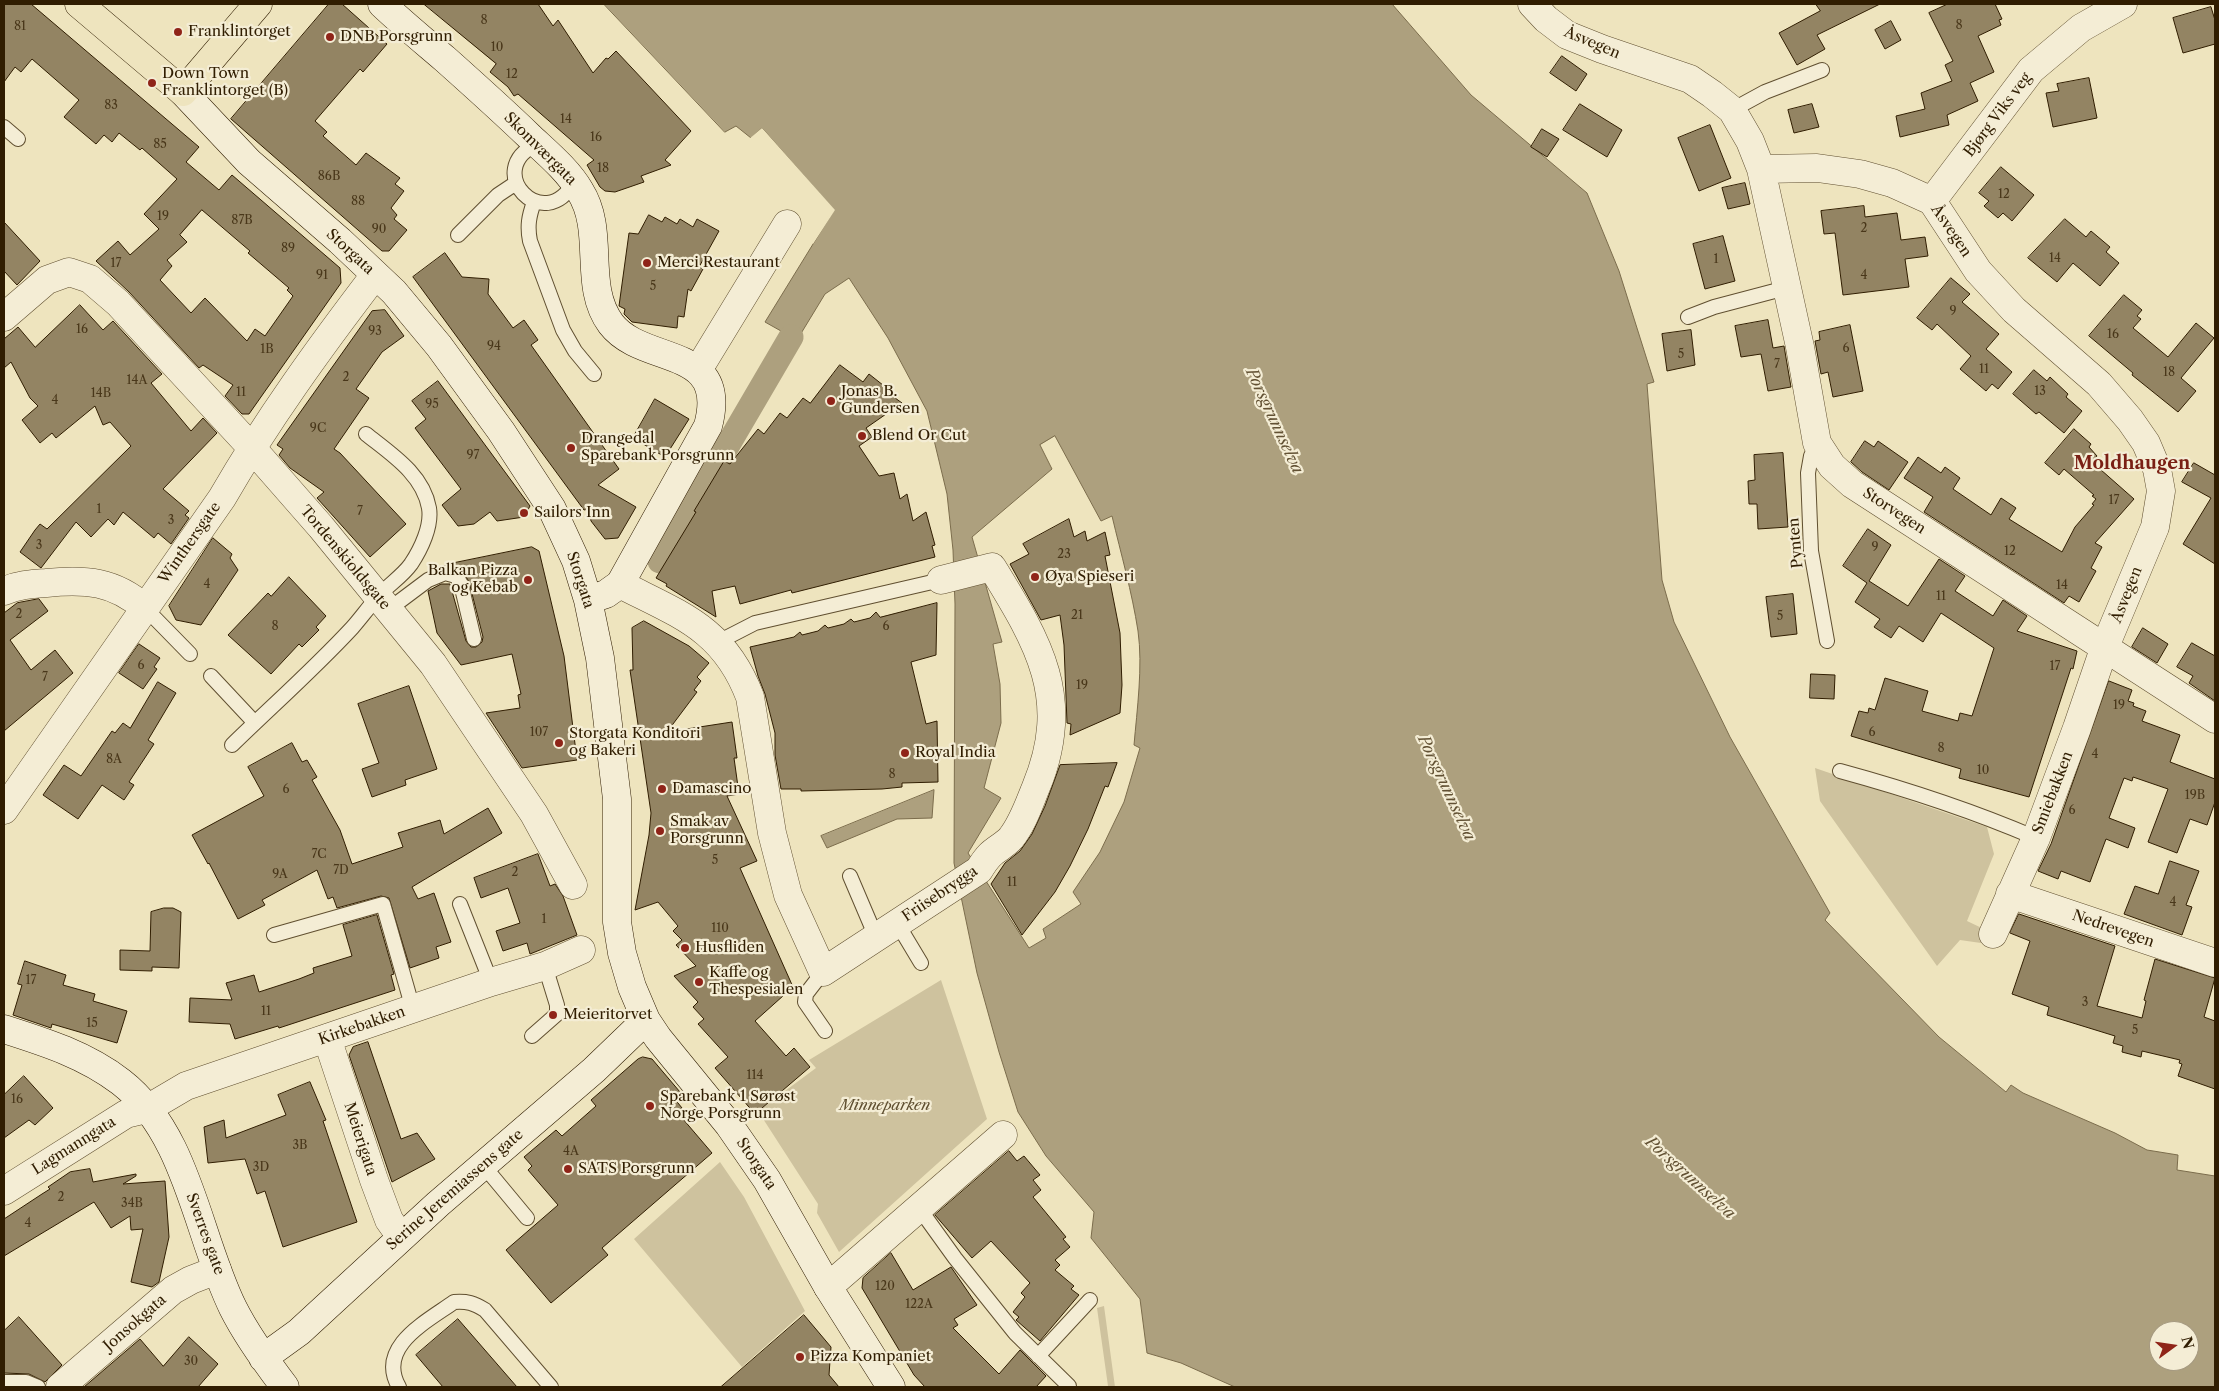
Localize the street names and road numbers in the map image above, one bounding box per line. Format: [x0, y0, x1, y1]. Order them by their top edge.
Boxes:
street label: Åsvegen [1561, 23, 1623, 63]
street label: Bjørg Viks veg [1960, 69, 2036, 161]
street label: Skomværgata [500, 109, 580, 189]
street label: Åsvegen [1927, 201, 1975, 261]
street label: Storgata [322, 225, 378, 279]
street label: Storvegen [1859, 484, 1929, 538]
street label: Winthersgate [155, 499, 225, 587]
street label: Tordenskioldsgate [296, 502, 394, 614]
street label: Pynten [1785, 517, 1807, 569]
street label: Storgata [562, 549, 598, 611]
street label: Åsvegen [2108, 564, 2146, 626]
street label: Smiebakken [2029, 749, 2077, 837]
street label: Friisebrygga [899, 862, 981, 926]
street label: Nedrevegen [2070, 907, 2156, 951]
street label: Kirkebakken [316, 1003, 408, 1049]
street label: Meierigata [340, 1100, 380, 1178]
street label: Lagmanngata [29, 1113, 119, 1179]
street label: Serine Jeremiassens gate [383, 1126, 527, 1254]
street label: Storgata [732, 1135, 780, 1193]
street label: Sverres gate [182, 1191, 228, 1277]
street label: Jonsokgata [100, 1291, 170, 1355]

